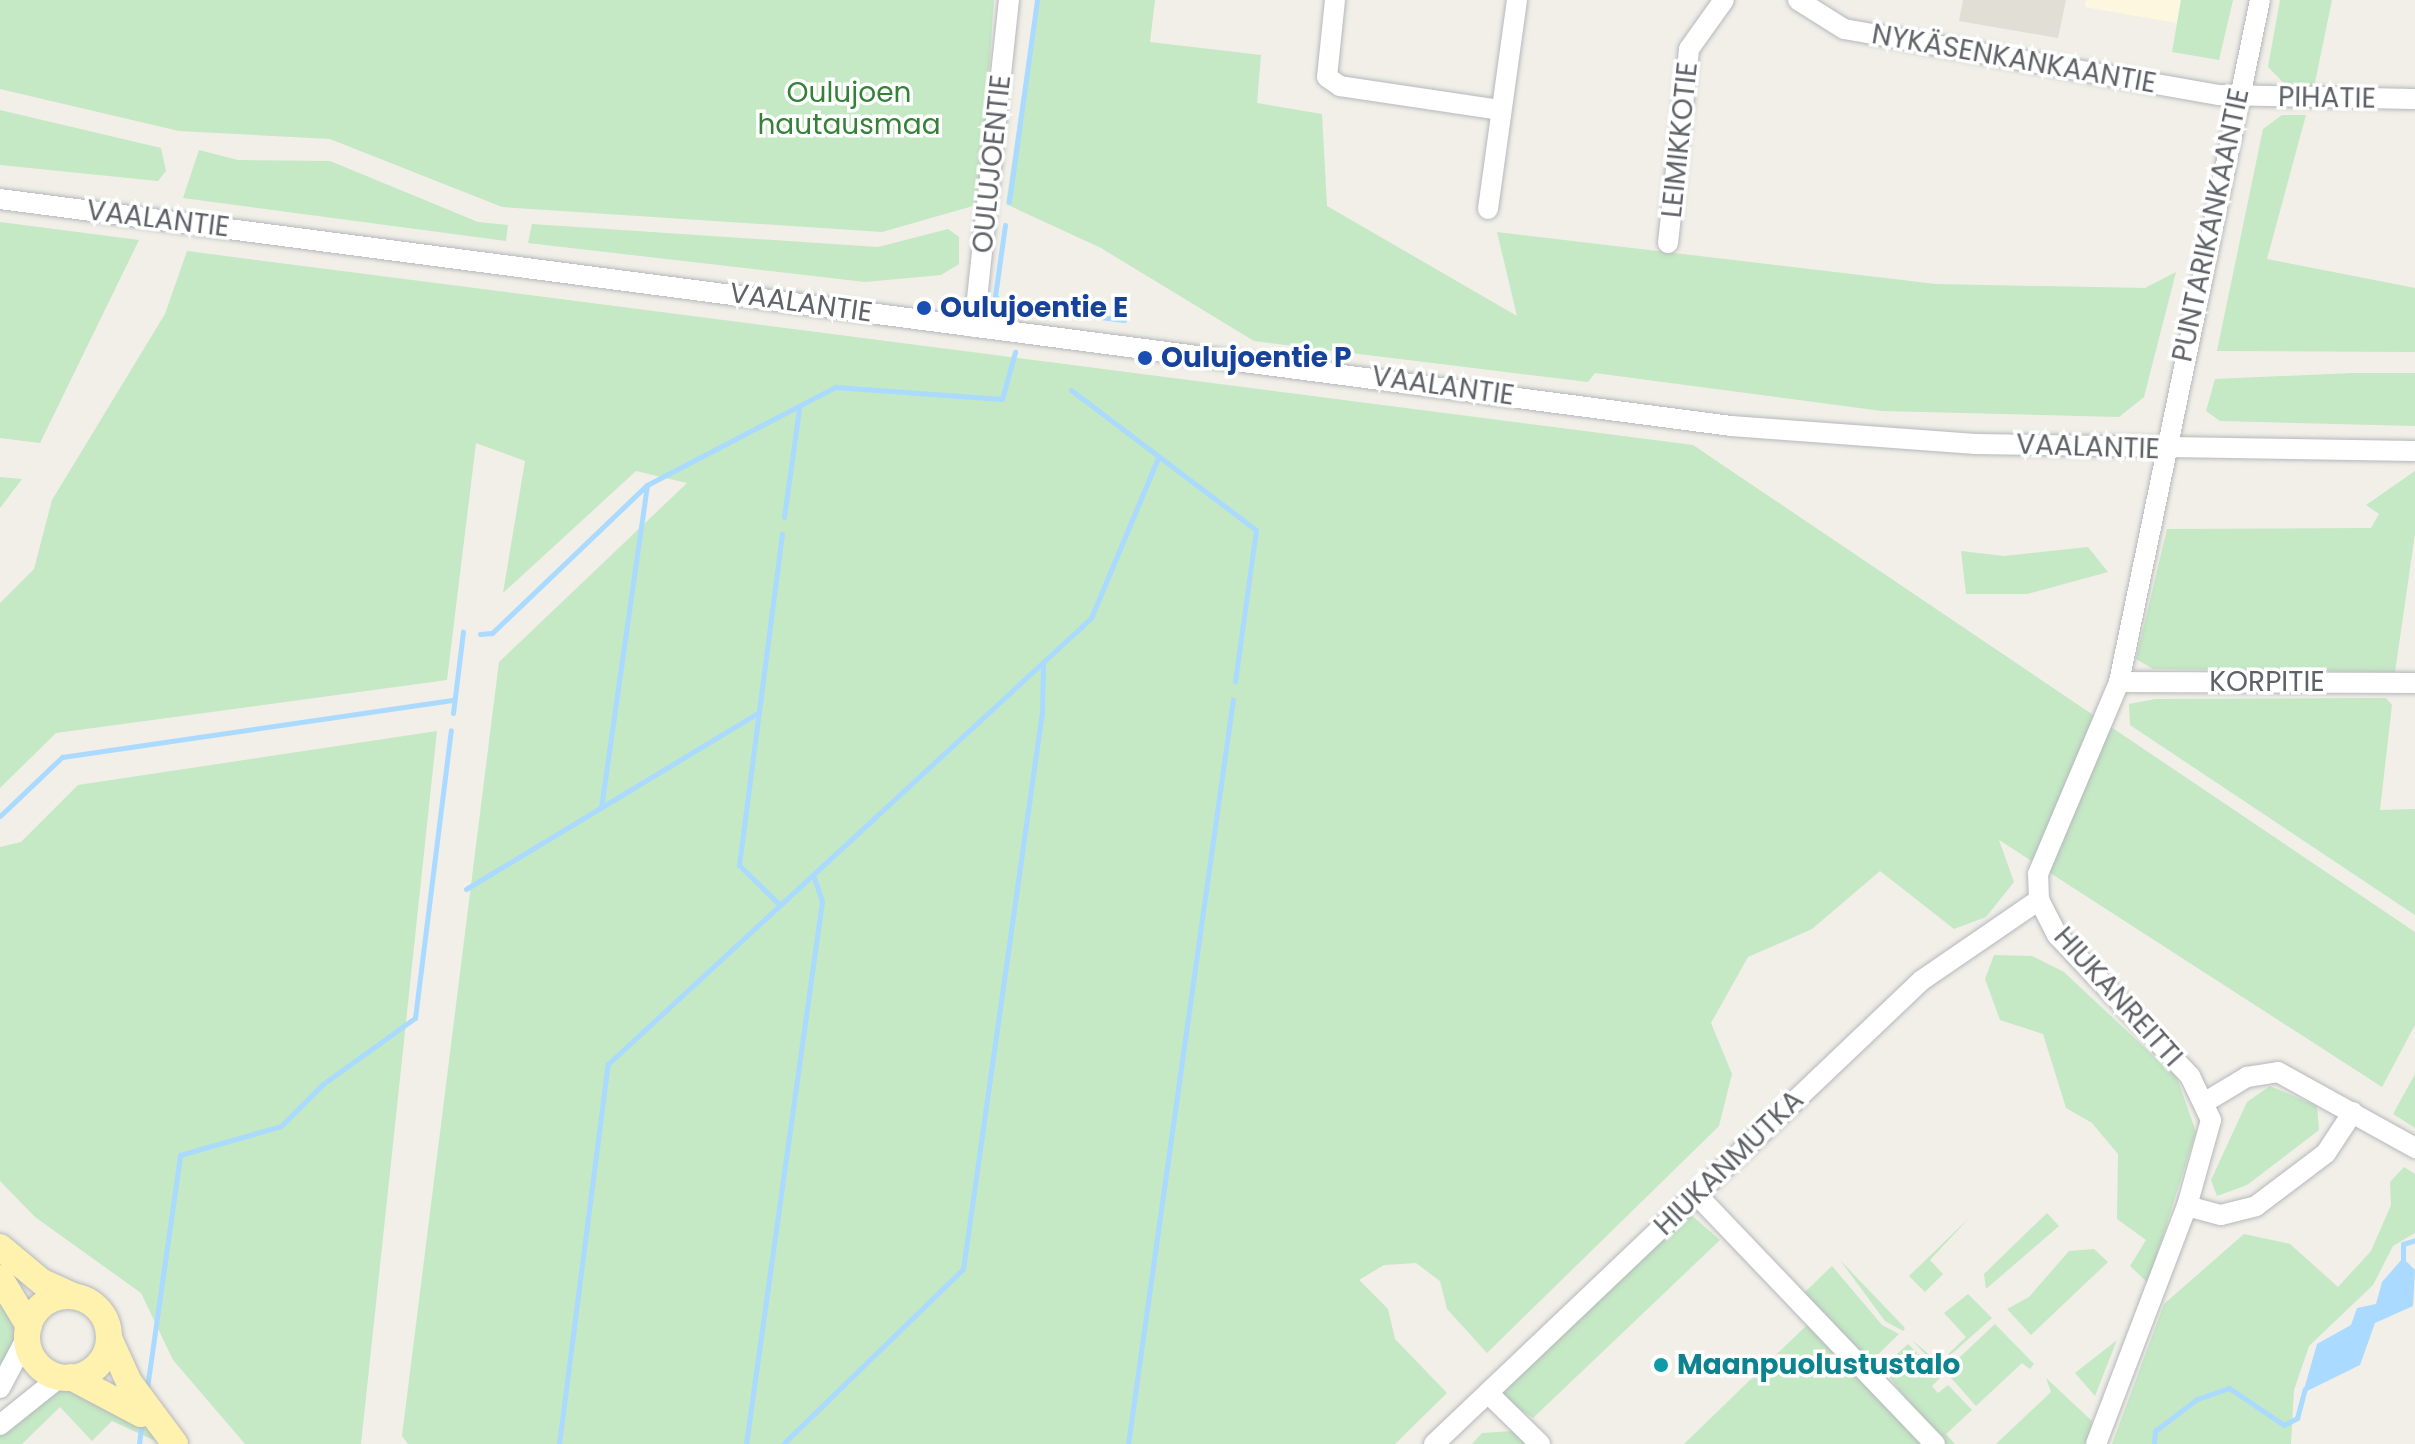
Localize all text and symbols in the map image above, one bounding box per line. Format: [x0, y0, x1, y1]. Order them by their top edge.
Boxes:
street label: NYKÄSENKANKAANTIE [1869, 17, 2159, 101]
street label: LEIMIKKOTIE [1655, 61, 1705, 219]
street label: OULUJOENTIE [966, 73, 1018, 255]
park label: Oulujoen hautausmaa [757, 76, 941, 142]
street label: PIHATIE [2278, 80, 2376, 116]
street label: PUNTARIKANKAANTIE [2166, 85, 2256, 365]
street label: VAALANTIE [85, 194, 231, 244]
street label: VAALANTIE [727, 276, 875, 330]
place label: Oulujoentie E [940, 291, 1128, 325]
marker: Oulujoentie E [915, 299, 933, 317]
place label: Oulujoentie P [1161, 341, 1351, 375]
marker: Oulujoentie P [1136, 349, 1154, 367]
street label: VAALANTIE [1369, 359, 1517, 413]
street label: VAALANTIE [2016, 428, 2160, 466]
street label: KORPITIE [2209, 665, 2325, 699]
street label: HIUKANREITTI [2047, 920, 2189, 1074]
street label: HIUKANMUTKA [1647, 1083, 1811, 1243]
place label: Maanpuolustustalo [1677, 1348, 1960, 1382]
marker: Maanpuolustustalo [1652, 1356, 1670, 1374]

